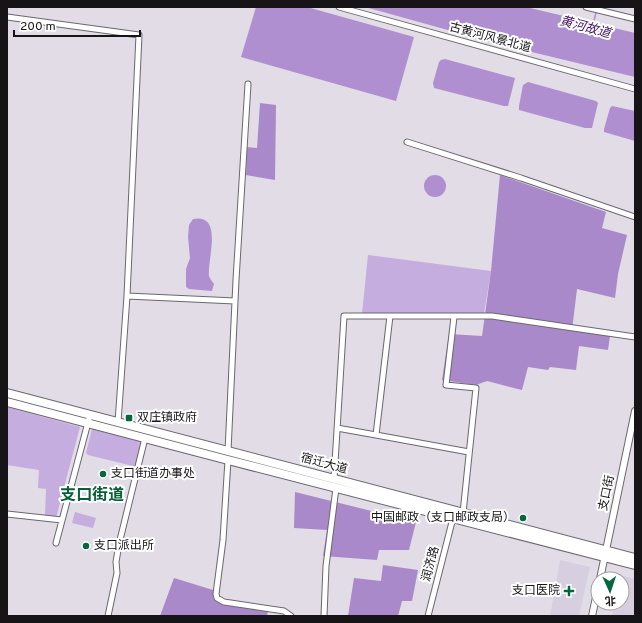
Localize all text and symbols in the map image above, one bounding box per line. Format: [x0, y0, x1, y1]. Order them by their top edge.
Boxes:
scale bar [14, 12, 140, 38]
water label: 黄河故道 [558, 14, 614, 43]
text: 200 m [20, 19, 56, 35]
street label: 古黄河风景北道 [447, 19, 533, 57]
place label: 双庄镇政府 [137, 410, 197, 426]
marker: 双庄镇政府 [124, 413, 134, 423]
street label: 宿迁大道 [299, 450, 349, 478]
place label: 支口街道办事处 [111, 466, 195, 482]
marker: 支口街道办事处 [98, 469, 108, 479]
street label: 支口街 [595, 474, 619, 512]
district label: 支口街道 [60, 486, 124, 506]
place label: 中国邮政（支口邮政支局） [371, 510, 515, 526]
marker: 中国邮政（支口邮政支局） [518, 513, 528, 523]
place label: 支口派出所 [94, 538, 154, 554]
marker: 支口派出所 [81, 541, 91, 551]
street label: 润济路 [419, 545, 443, 583]
north arrow [590, 571, 630, 611]
place label: 支口医院 [512, 583, 560, 599]
marker: 支口医院 [563, 585, 575, 597]
text: 北 [605, 593, 616, 607]

